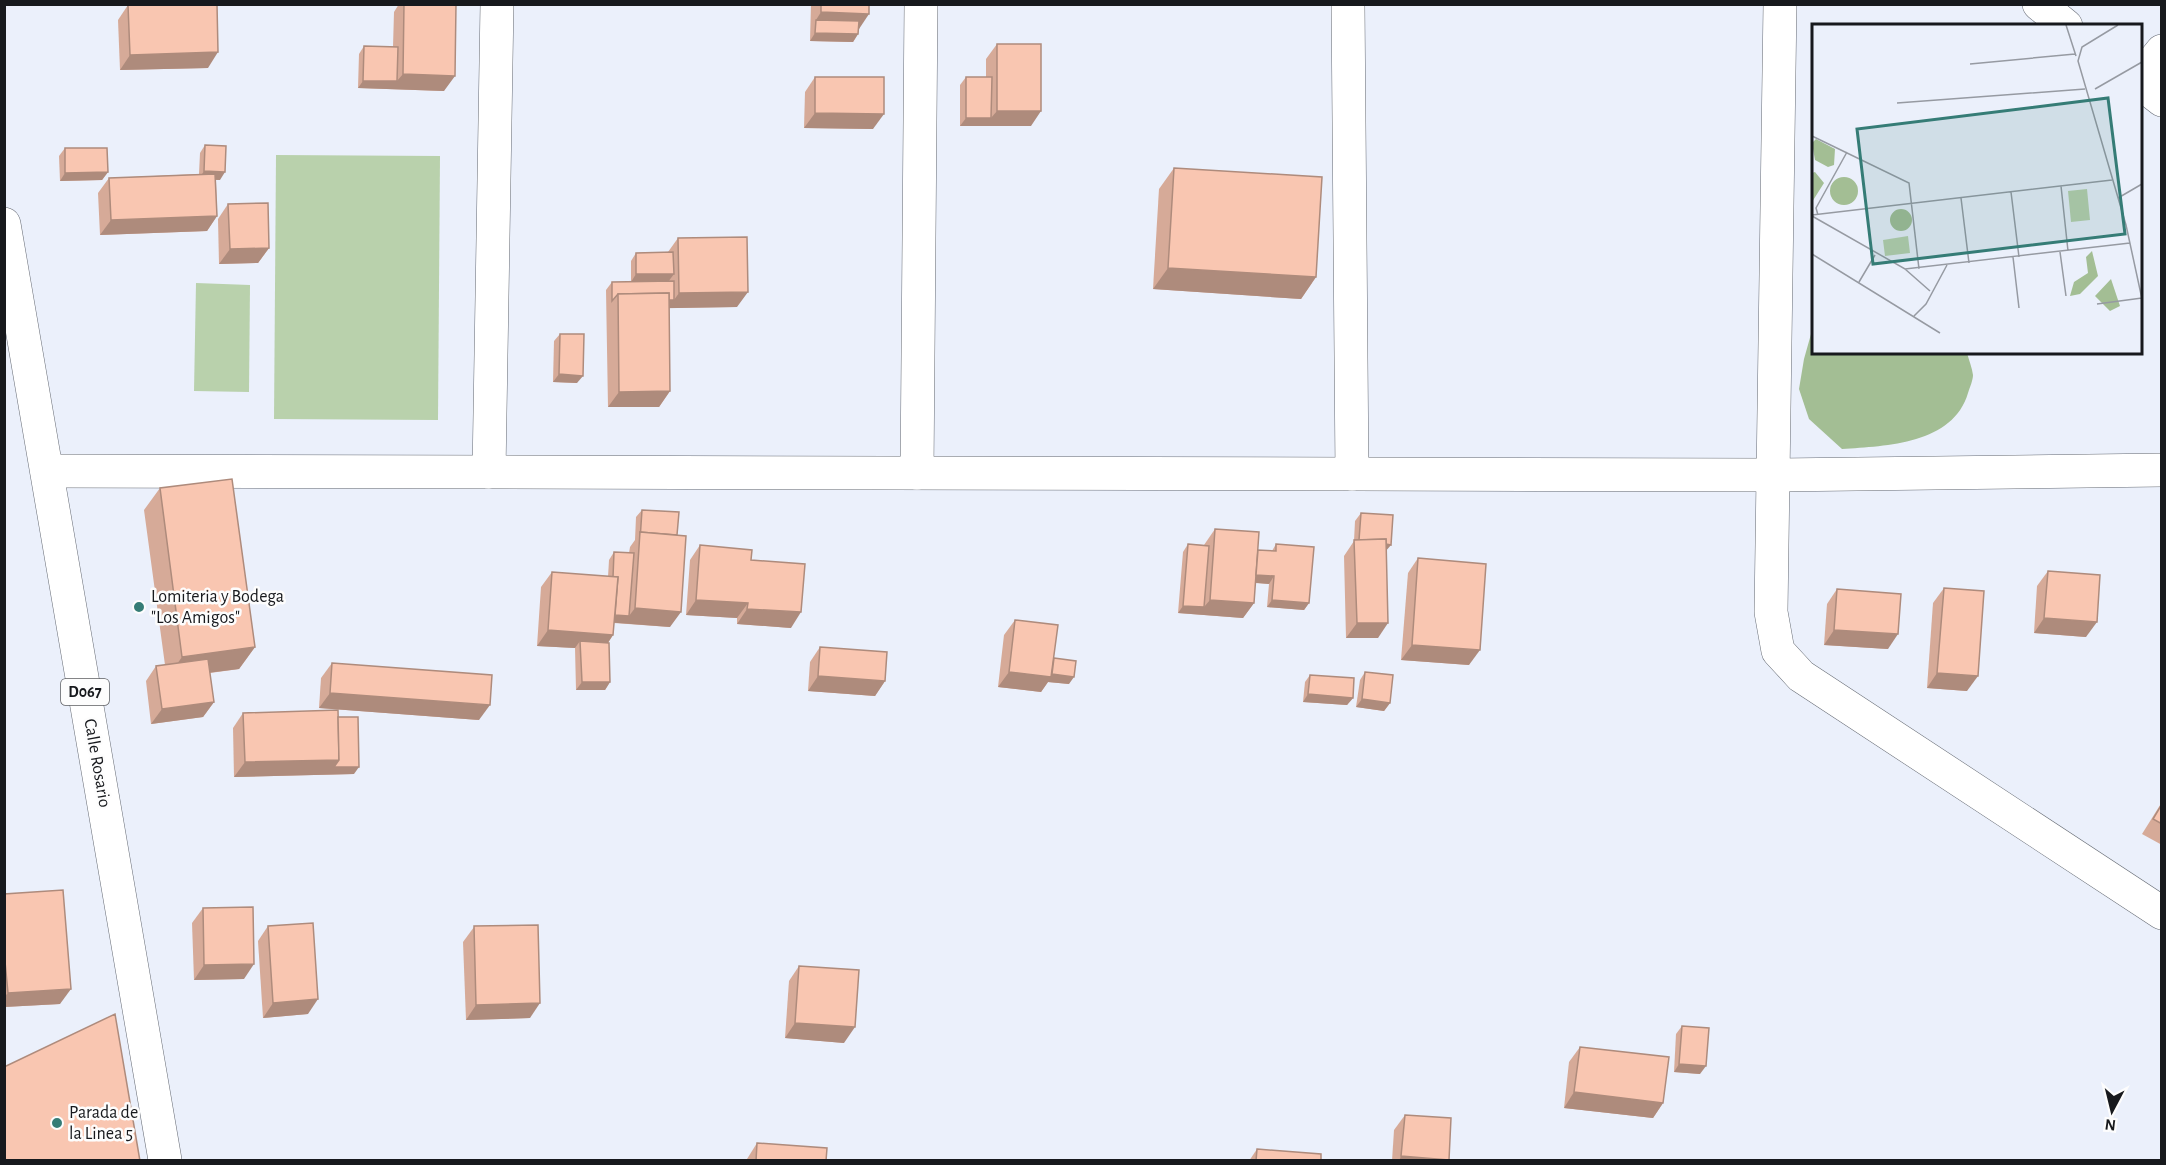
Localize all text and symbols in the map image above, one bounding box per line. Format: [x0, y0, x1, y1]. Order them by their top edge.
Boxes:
inset map [1812, 24, 2142, 354]
place label: Lomiteria y Bodega "Los Amigos" [151, 588, 284, 627]
marker: Lomiteria y Bodega "Los Amigos" [132, 600, 146, 614]
road number: D067 [61, 679, 109, 705]
street label: Calle Rosario [80, 717, 114, 809]
north arrow [2082, 1081, 2142, 1141]
place label: Parada de la Linea 5 [69, 1104, 138, 1143]
marker: Parada de la Linea 5 [50, 1116, 64, 1130]
text: N [2104, 1116, 2117, 1134]

